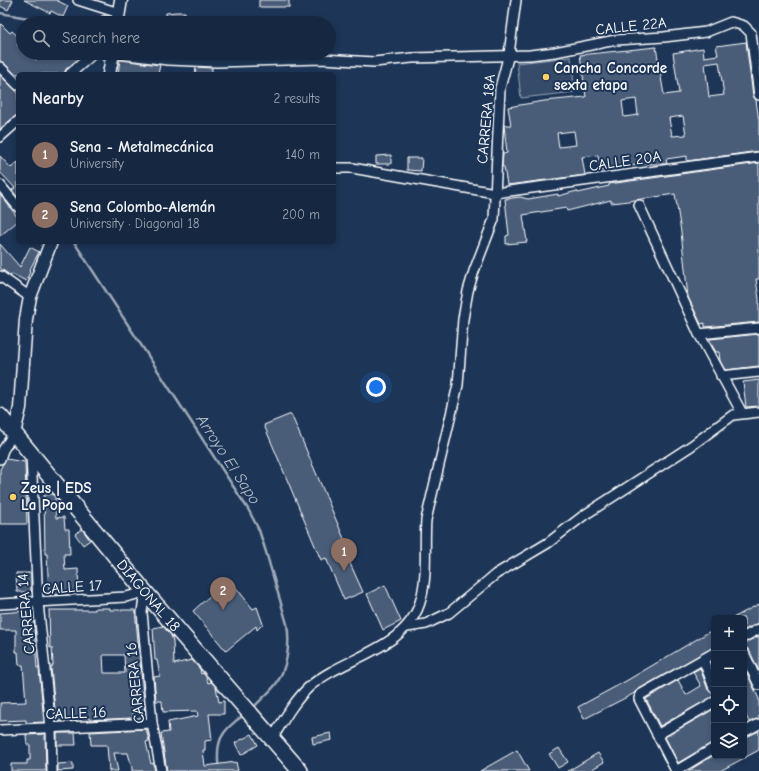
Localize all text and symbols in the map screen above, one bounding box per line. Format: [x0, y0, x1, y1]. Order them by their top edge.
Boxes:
street label: CALLE 22A [595, 13, 668, 39]
search box [16, 16, 336, 60]
icon: search [30, 27, 52, 49]
text: Search here [62, 29, 140, 47]
place label: Cancha Concorde sexta etapa [554, 59, 667, 94]
marker: Cancha Concorde sexta etapa [541, 72, 551, 82]
street label: CARRERA 18A [473, 73, 499, 165]
text: Nearby [32, 89, 83, 108]
text: 2 results [273, 91, 320, 106]
text: Sena - Metalmecánica [70, 138, 214, 156]
text: 1 [42, 147, 48, 162]
text: 140 m [286, 147, 320, 162]
street label: CALLE 20A [588, 147, 663, 175]
text: University [70, 156, 124, 171]
text: Sena Colombo-Alemán [70, 198, 216, 216]
text: 2 [42, 207, 48, 222]
text: 200 m [282, 207, 320, 222]
text: University · Diagonal 18 [70, 216, 199, 231]
your location [366, 377, 386, 397]
water label: Arroyo El Sapo [192, 410, 264, 508]
place label: Zeus | EDS La Popa [21, 479, 92, 514]
marker: Zeus | EDS La Popa [8, 492, 18, 502]
pin: 1 [331, 538, 357, 571]
street label: DIAGONAL 18 [113, 556, 184, 635]
street label: CARRERA 14 [14, 573, 38, 655]
street label: CALLE 17 [41, 576, 103, 598]
pin: 2 [210, 577, 236, 610]
map controls [711, 615, 747, 759]
button: + [711, 615, 747, 651]
street label: CARRERA 16 [122, 641, 148, 725]
button: − [711, 651, 747, 687]
button: locate [711, 687, 747, 723]
street label: CALLE 16 [45, 703, 107, 723]
button: layers [711, 723, 747, 759]

